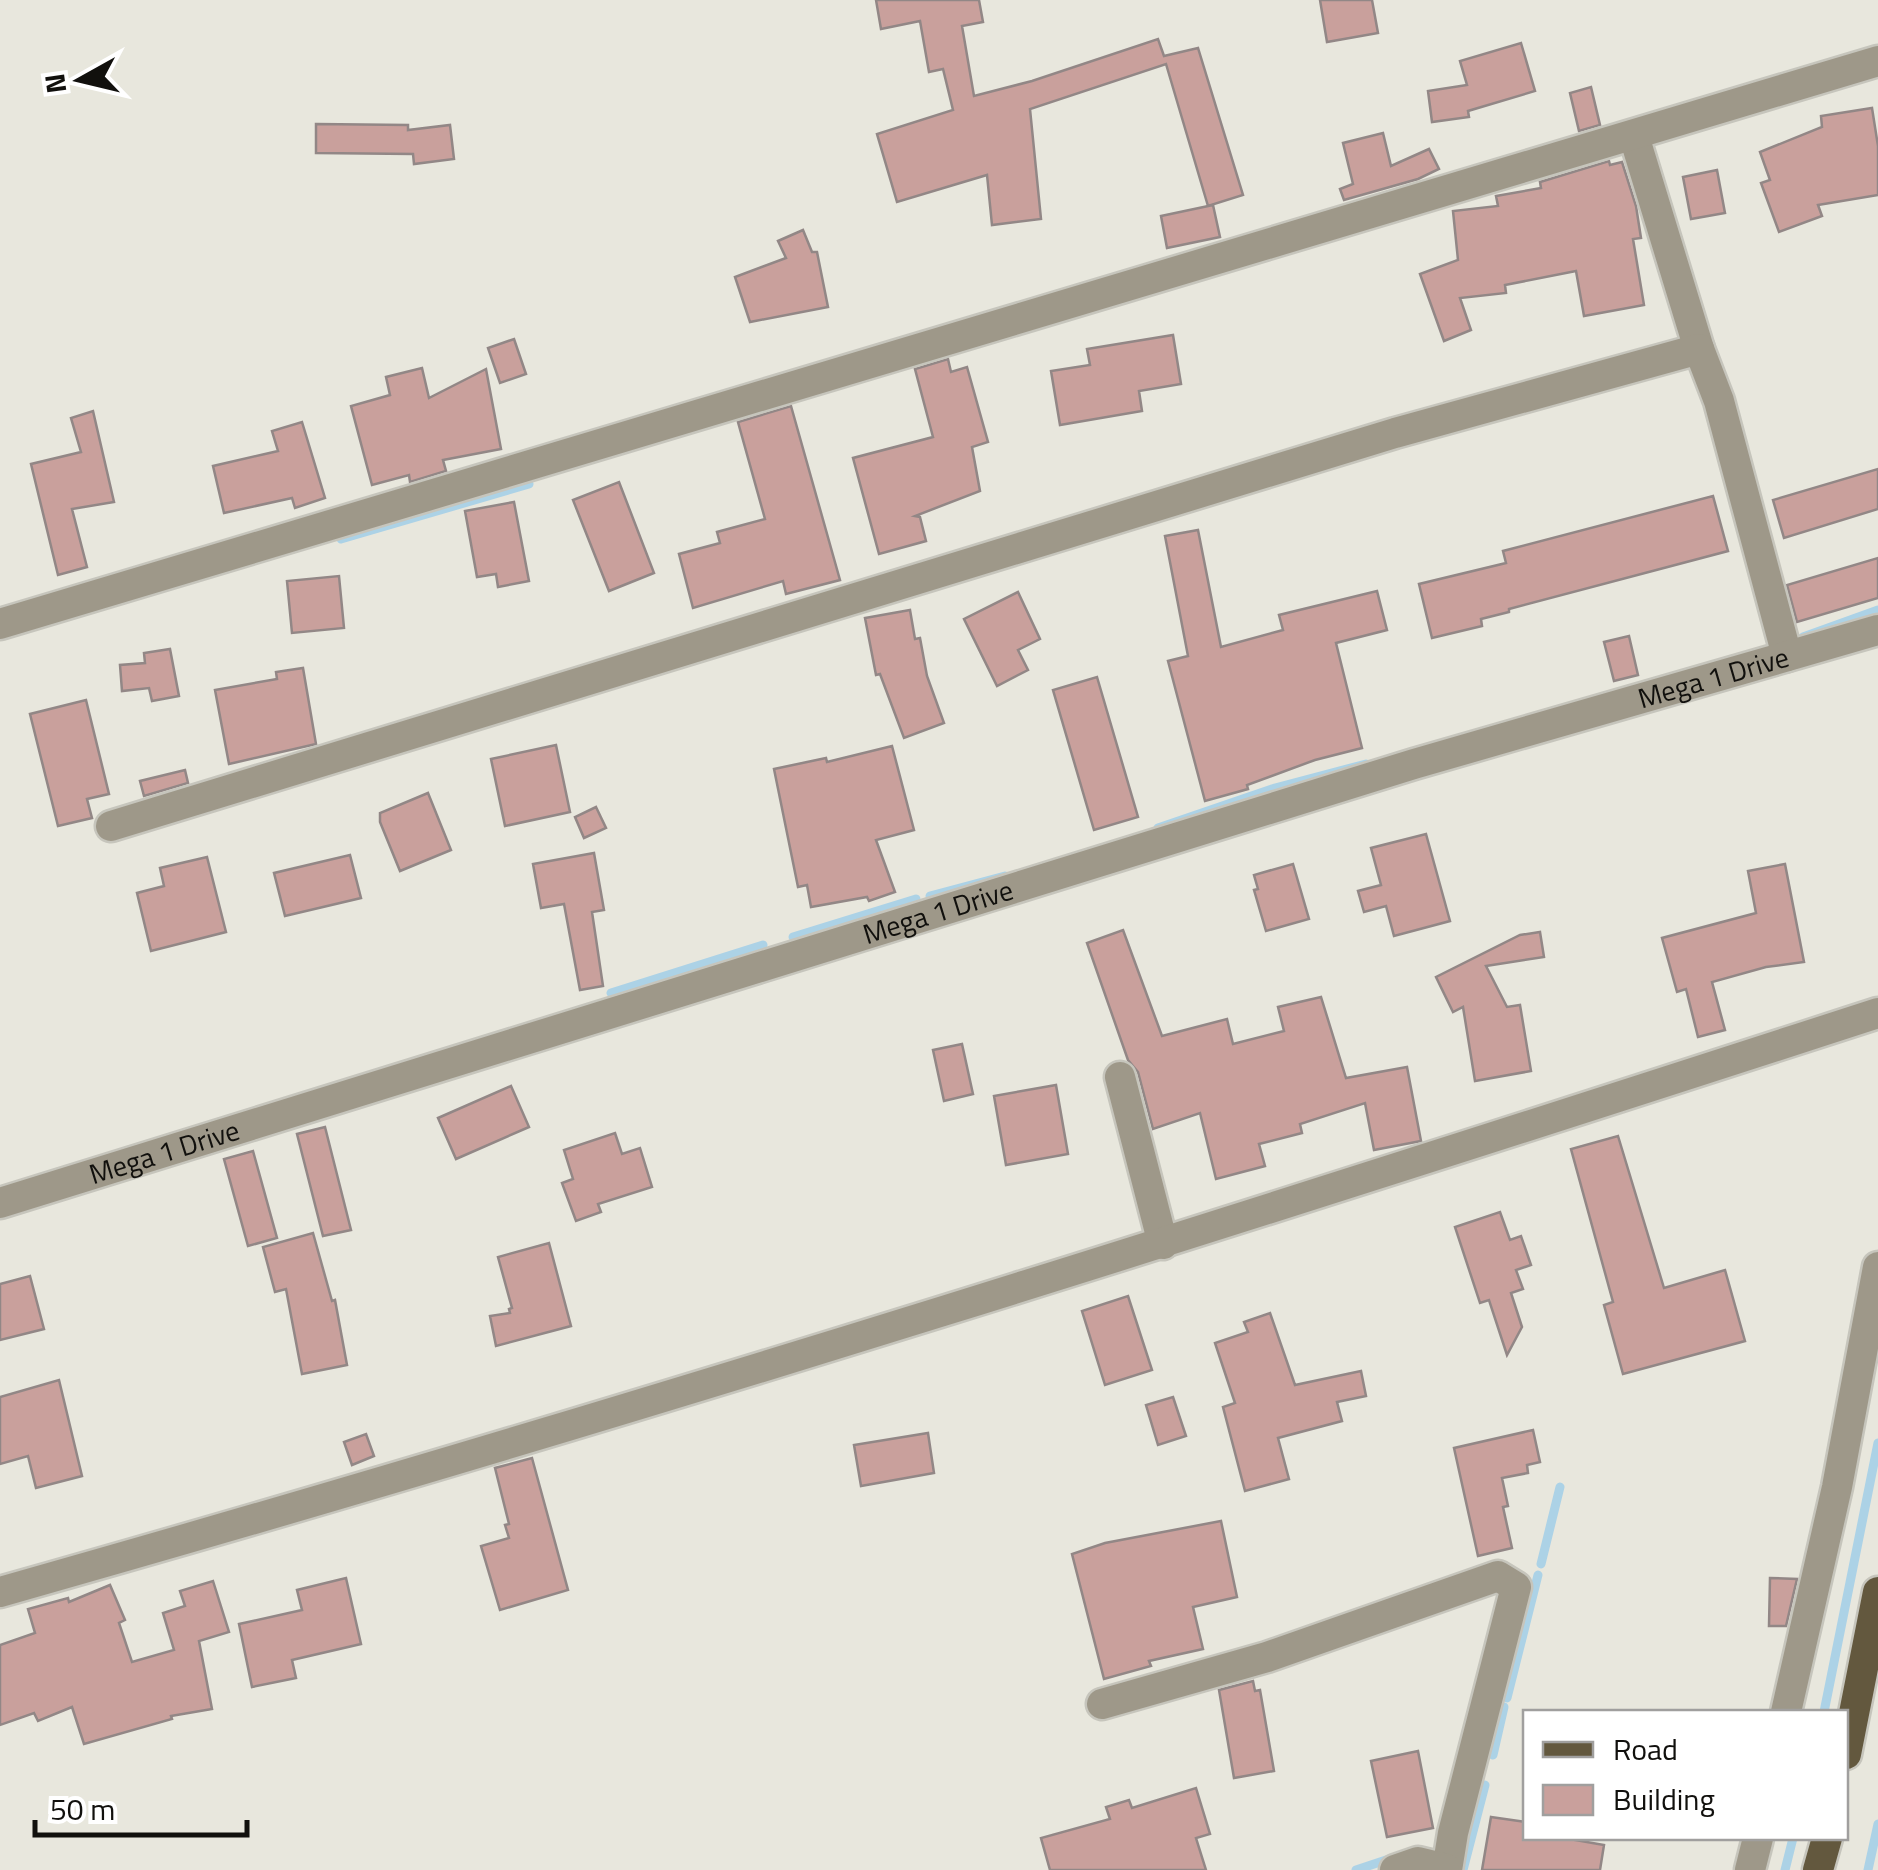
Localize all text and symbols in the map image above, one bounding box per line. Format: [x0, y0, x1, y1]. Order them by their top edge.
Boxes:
north arrow [30, 30, 130, 130]
text: N [32, 71, 77, 96]
street label: Mega 1 Drive [1633, 635, 1794, 719]
street label: Mega 1 Drive [857, 868, 1018, 955]
street label: Mega 1 Drive [84, 1108, 245, 1195]
legend [1523, 1710, 1848, 1840]
text: Road [1613, 1726, 1678, 1772]
scale bar [35, 1775, 248, 1837]
text: Building [1613, 1776, 1715, 1822]
text: 50 m [50, 1786, 115, 1832]

